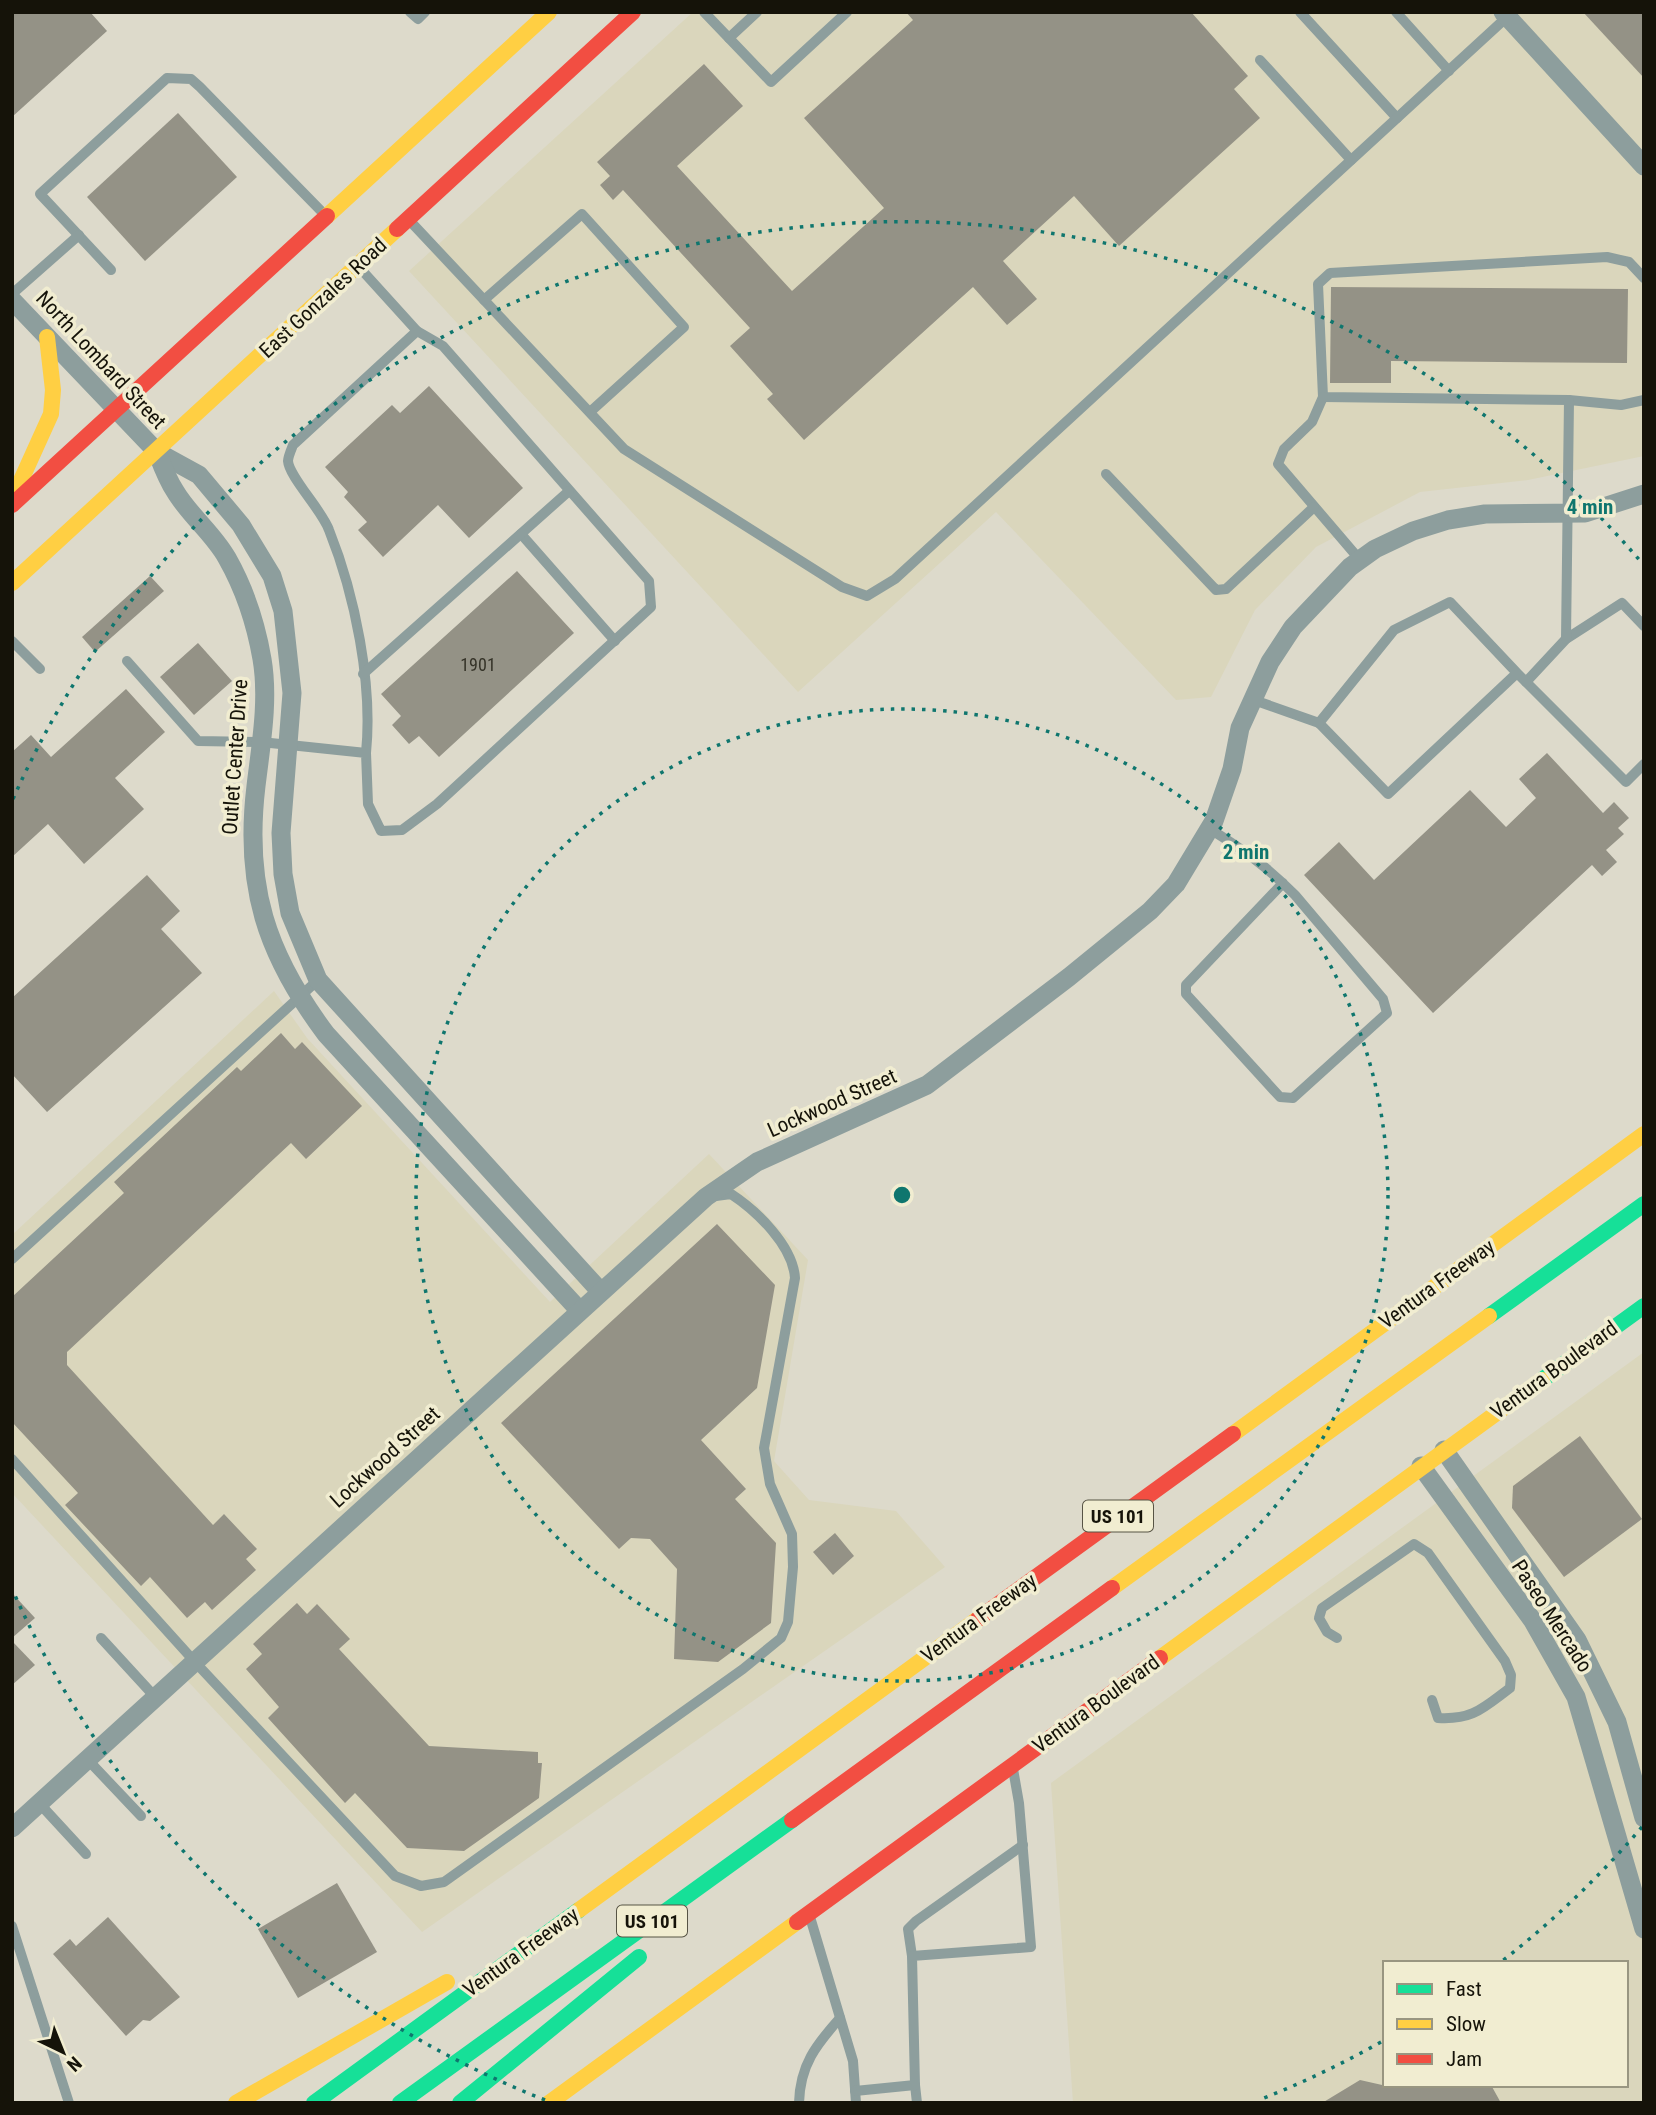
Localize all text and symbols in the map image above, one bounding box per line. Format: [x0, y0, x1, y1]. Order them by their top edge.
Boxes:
street label: East Gonzales Road [255, 233, 391, 363]
street label: North Lombard Street [31, 286, 171, 434]
text: 4 min [1567, 495, 1613, 519]
house number: 1901 [460, 654, 496, 675]
street label: Outlet Center Drive [218, 678, 252, 836]
text: 2 min [1223, 840, 1269, 864]
street label: Lockwood Street [764, 1064, 900, 1142]
centre of rings [890, 1183, 914, 1207]
street label: Ventura Freeway [1375, 1234, 1500, 1334]
street label: Ventura Boulevard [1486, 1316, 1622, 1424]
street label: Lockwood Street [325, 1402, 445, 1512]
road number: US 101 [1083, 1500, 1153, 1532]
street label: Paseo Mercado [1507, 1555, 1597, 1677]
street label: Ventura Freeway [917, 1568, 1042, 1668]
street label: Ventura Boulevard [1028, 1650, 1164, 1758]
street label: Ventura Freeway [459, 1902, 584, 2002]
road number: US 101 [617, 1906, 687, 1937]
legend [1383, 1961, 1628, 2087]
text: Fast [1446, 1977, 1482, 2001]
text: Slow [1446, 2012, 1486, 2036]
north arrow [28, 2017, 98, 2087]
text: Jam [1446, 2047, 1482, 2071]
text: N [62, 2052, 86, 2076]

